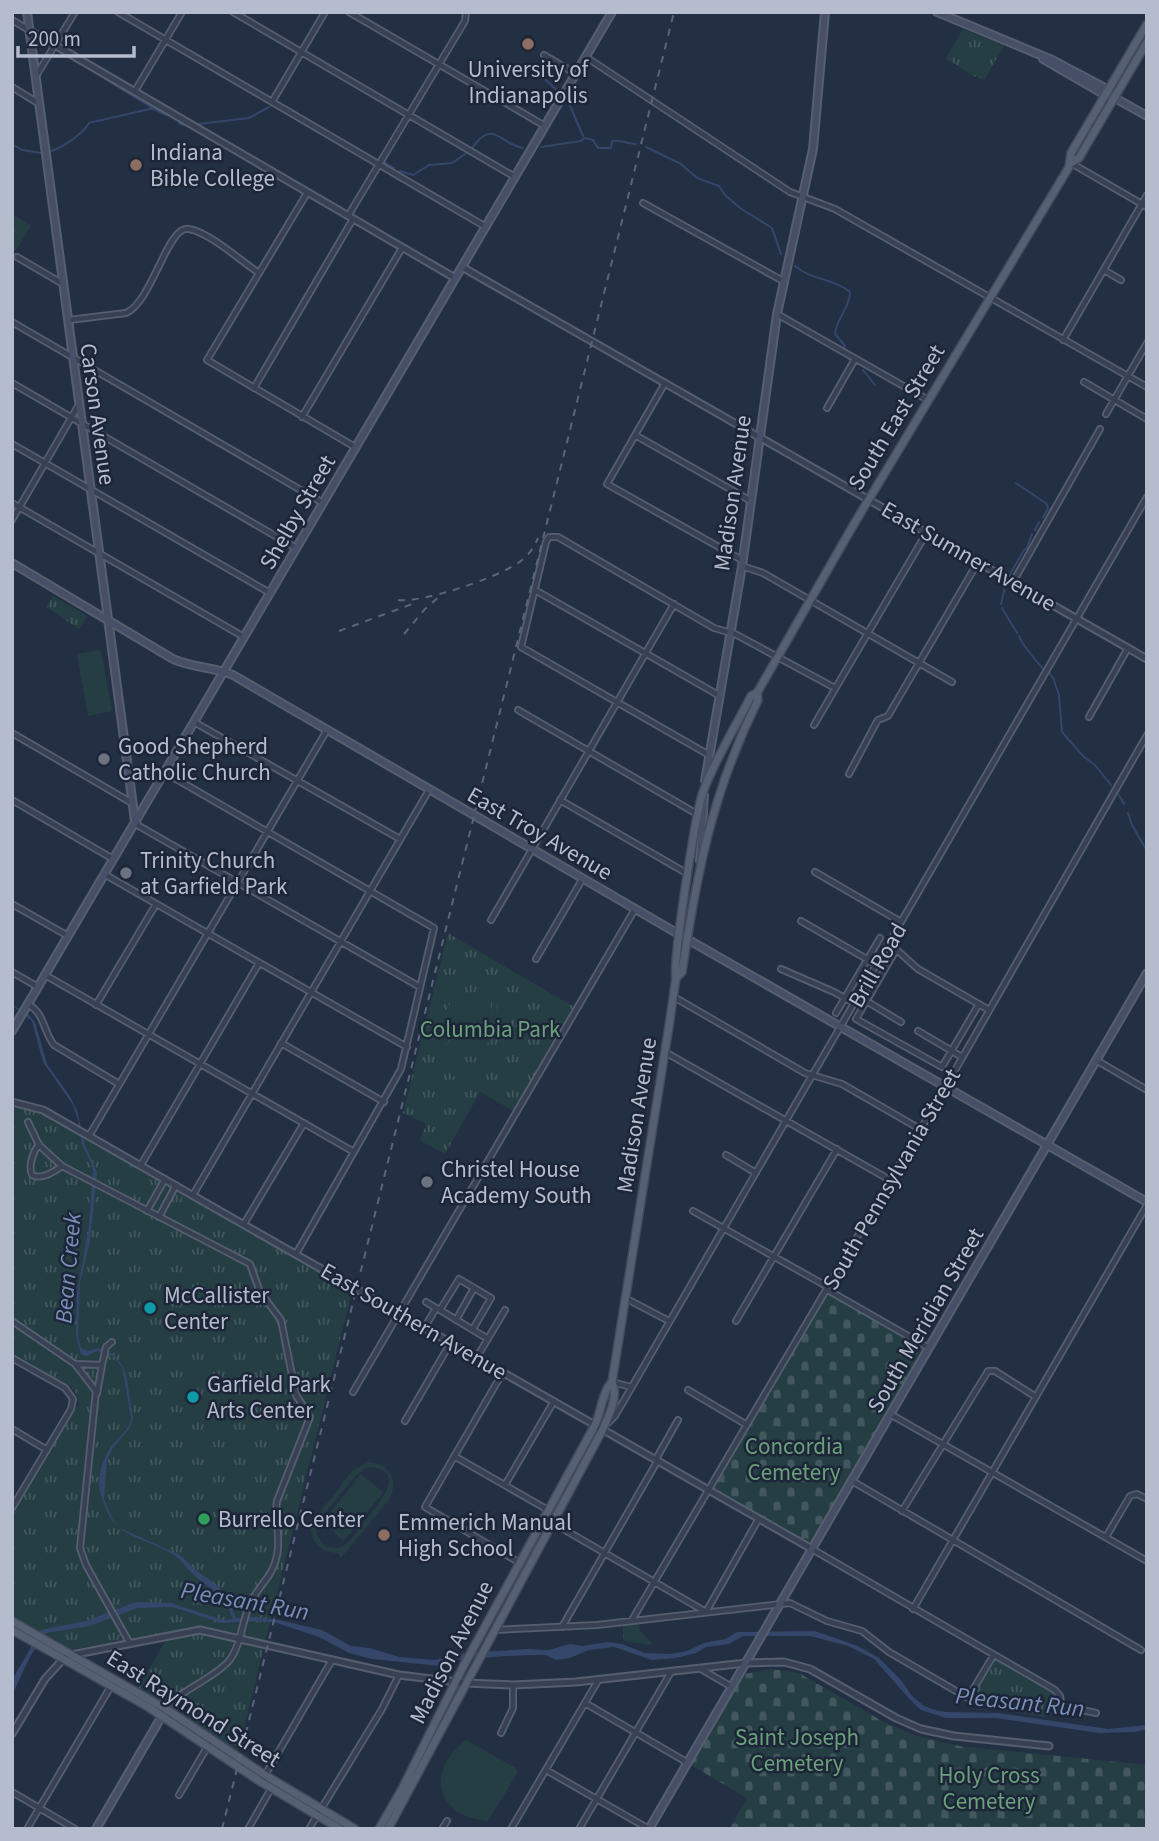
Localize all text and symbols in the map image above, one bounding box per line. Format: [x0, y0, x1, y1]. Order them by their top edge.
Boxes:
scale bar [18, 14, 133, 58]
text: 200 m [28, 24, 81, 54]
marker: University of Indianapolis [520, 36, 536, 52]
place label: University of Indianapolis [468, 53, 590, 112]
place label: Indiana Bible College [150, 136, 275, 195]
marker: Indiana Bible College [128, 157, 144, 173]
street label: South East Street [840, 338, 953, 496]
street label: Carson Avenue [71, 341, 124, 487]
street label: Madison Avenue [705, 413, 760, 573]
street label: Shelby Street [251, 449, 344, 576]
street label: East Sumner Avenue [875, 493, 1062, 620]
place label: Good Shepherd Catholic Church [118, 730, 271, 789]
marker: Good Shepherd Catholic Church [96, 751, 112, 767]
street label: East Troy Avenue [461, 778, 619, 888]
place label: Trinity Church at Garfield Park [140, 844, 288, 903]
marker: Trinity Church at Garfield Park [118, 865, 134, 881]
street label: Brill Road [840, 917, 915, 1014]
park label: Columbia Park [420, 1013, 561, 1046]
street label: Madison Avenue [608, 1035, 665, 1195]
street label: South Pennsylvania Street [814, 1062, 969, 1296]
place label: Christel House Academy South [441, 1153, 591, 1212]
marker: Christel House Academy South [419, 1174, 435, 1190]
water label: Bean Creek [46, 1211, 91, 1325]
street label: South Meridian Street [859, 1221, 992, 1419]
street label: East Southern Avenue [314, 1255, 513, 1388]
place label: McCallister Center [164, 1279, 270, 1338]
marker: McCallister Center [142, 1300, 158, 1316]
place label: Garfield Park Arts Center [207, 1368, 331, 1427]
marker: Garfield Park Arts Center [185, 1389, 201, 1405]
park label: Concordia Cemetery [745, 1430, 843, 1489]
place label: Burrello Center [218, 1503, 365, 1536]
place label: Emmerich Manual High School [398, 1506, 572, 1565]
marker: Burrello Center [196, 1511, 212, 1527]
marker: Emmerich Manual High School [376, 1527, 392, 1543]
water label: Pleasant Run [178, 1573, 312, 1630]
street label: Madison Avenue [401, 1575, 502, 1730]
street label: East Raymond Street [100, 1642, 287, 1775]
water label: Pleasant Run [954, 1678, 1086, 1727]
park label: Saint Joseph Cemetery [735, 1721, 859, 1780]
park label: Holy Cross Cemetery [938, 1759, 1040, 1818]

